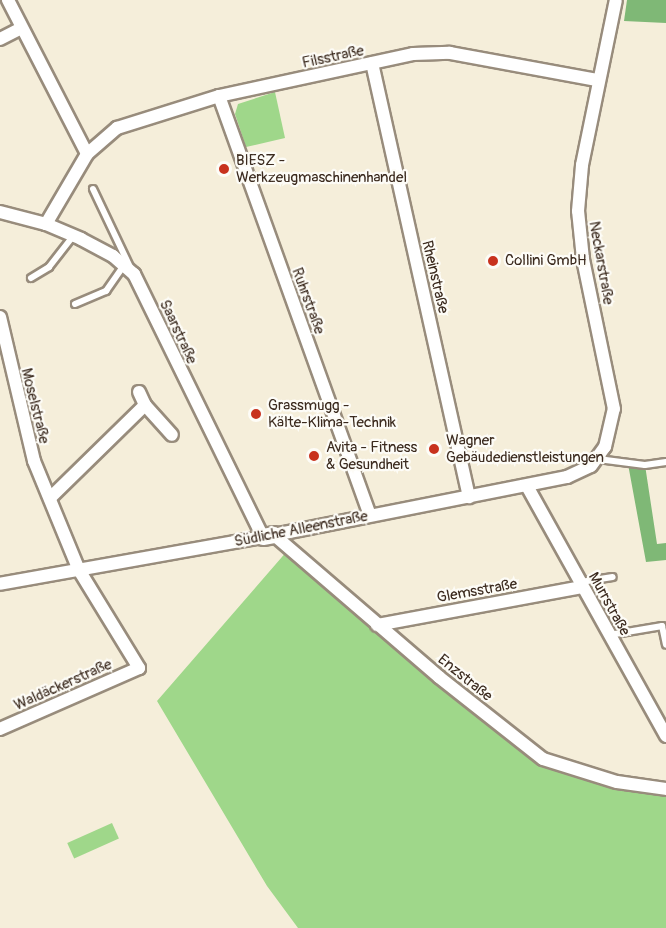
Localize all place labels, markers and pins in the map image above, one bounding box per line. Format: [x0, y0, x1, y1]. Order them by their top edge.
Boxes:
place label: BIESZ - Werkzeugmaschinenhandel [236, 151, 407, 186]
marker: BIESZ - Werkzeugmaschinenhandel [217, 162, 231, 176]
place label: Collini GmbH [505, 252, 587, 270]
marker: Collini GmbH [486, 254, 500, 268]
place label: Grassmugg - Kälte-Klima-Technik [268, 396, 396, 431]
marker: Grassmugg - Kälte-Klima-Technik [249, 407, 263, 421]
place label: Wagner Gebäudedienstleistungen [446, 431, 604, 466]
place label: Avita - Fitness & Gesundheit [326, 438, 417, 473]
marker: Wagner Gebäudedienstleistungen [427, 442, 441, 456]
marker: Avita - Fitness & Gesundheit [307, 449, 321, 463]

